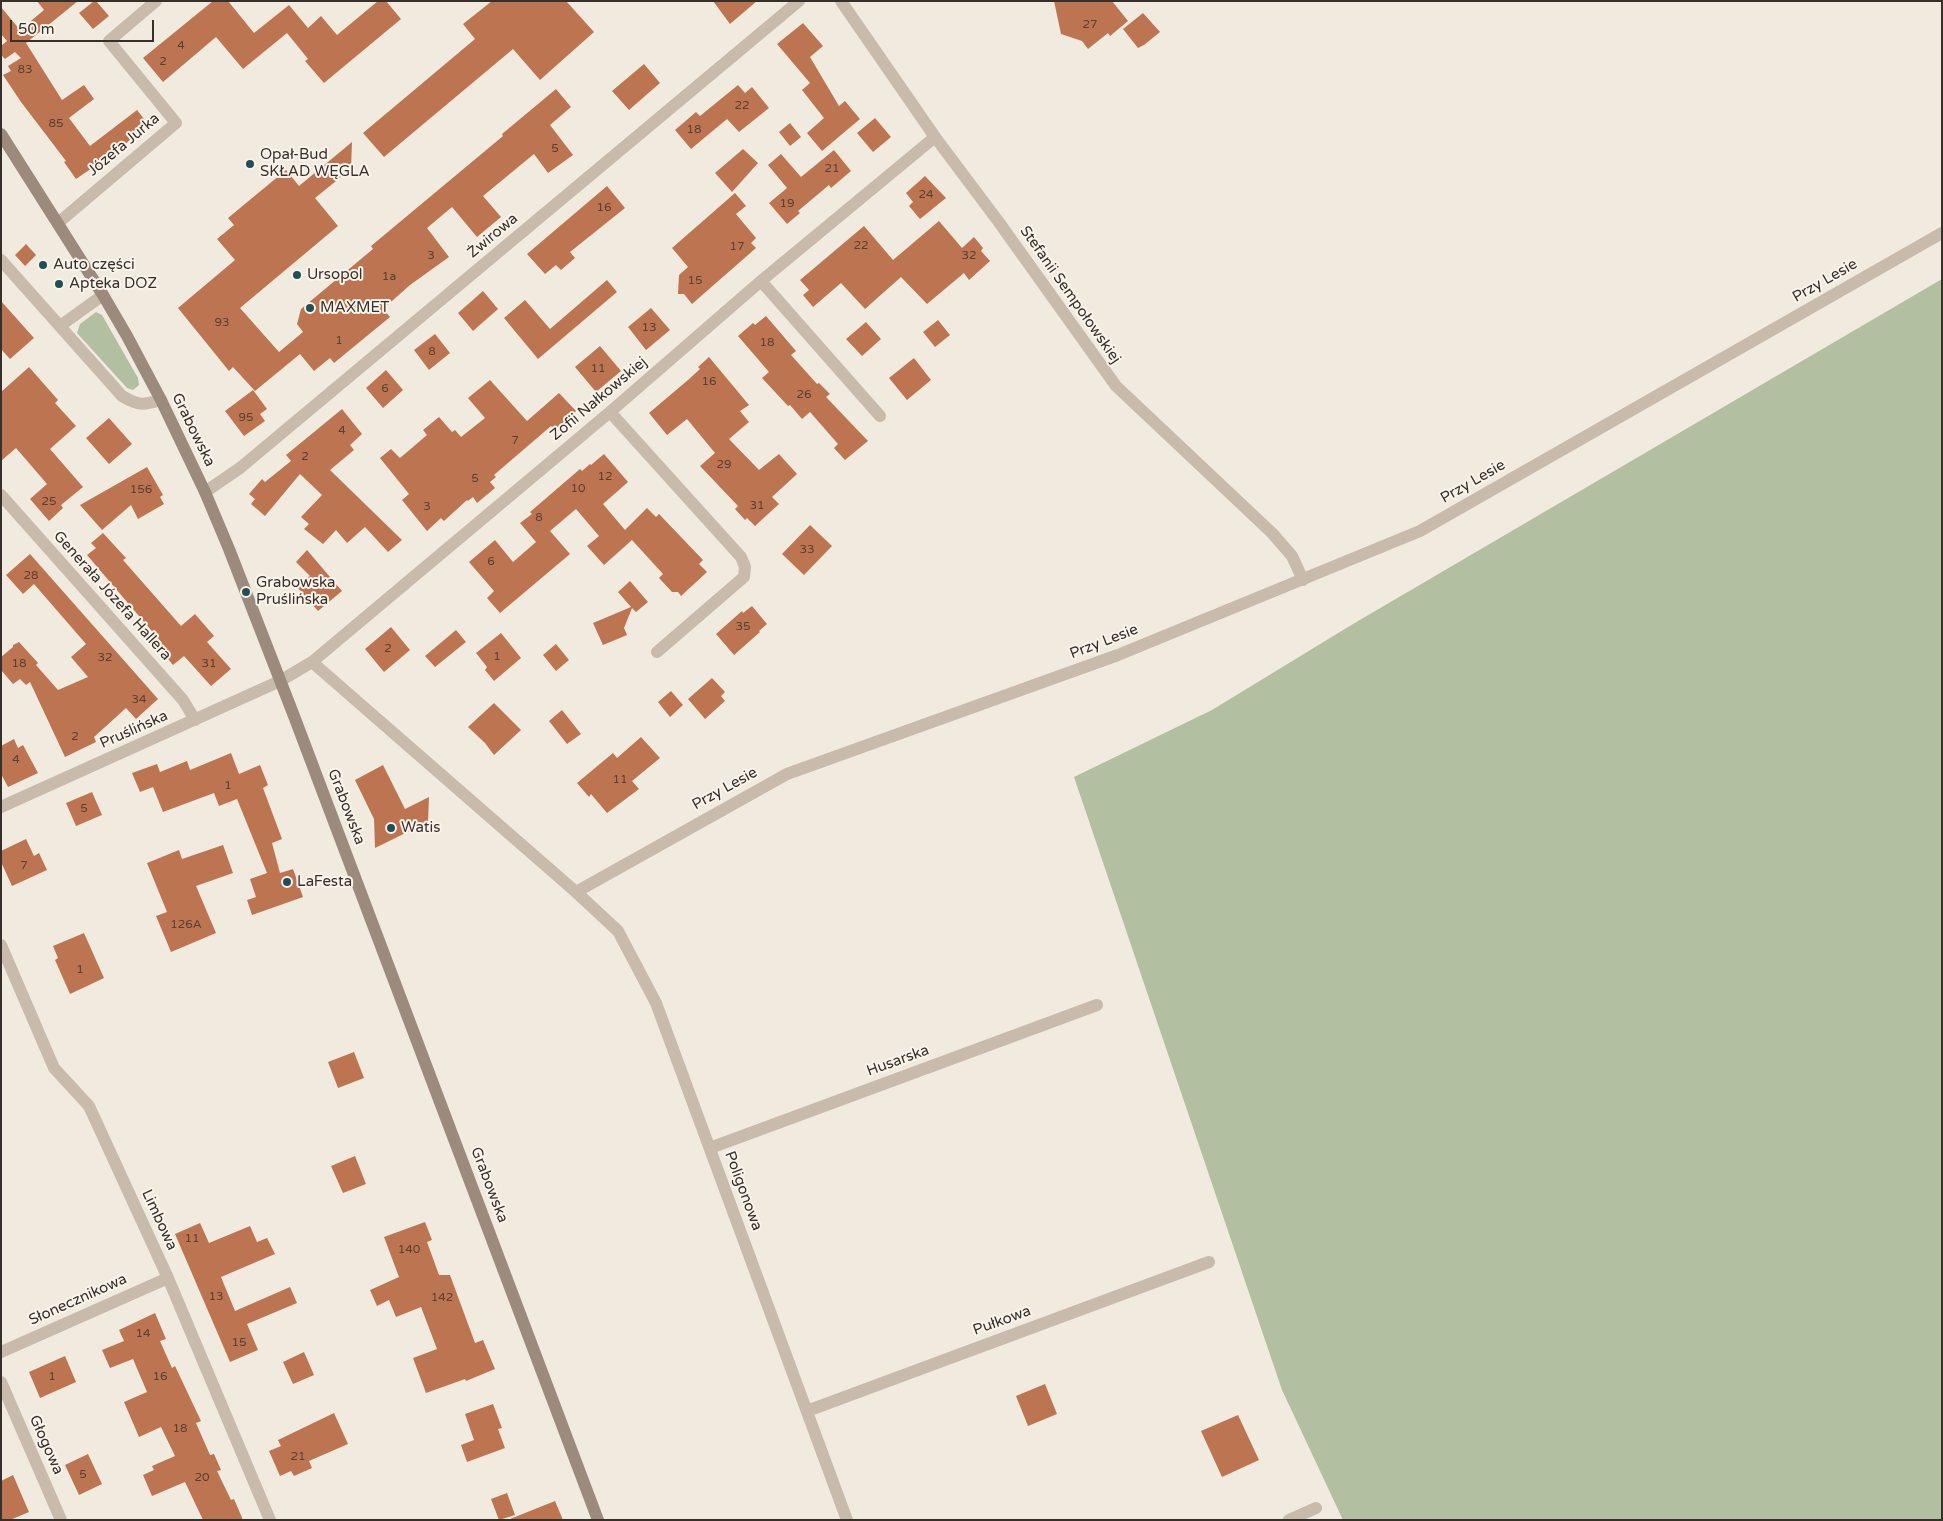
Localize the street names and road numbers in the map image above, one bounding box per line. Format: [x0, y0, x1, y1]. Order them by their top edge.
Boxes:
street label: Józefa Jurka [84, 110, 164, 180]
street label: Żwirowa [464, 210, 522, 262]
street label: Stefanii Sempołowskiej [1016, 223, 1124, 367]
street label: Przy Lesie [1789, 255, 1861, 307]
street label: Zofii Nałkowskiej [547, 353, 651, 445]
street label: Grabowska [167, 390, 219, 470]
street label: Przy Lesie [1437, 456, 1509, 508]
street label: Generała Józefa Hallera [49, 528, 175, 664]
street label: Przy Lesie [1067, 621, 1141, 663]
street label: Pruślińska [97, 707, 171, 753]
street label: Przy Lesie [689, 764, 761, 814]
street label: Grabowska [323, 767, 369, 847]
street label: Husarska [864, 1041, 932, 1081]
street label: Grabowska [466, 1145, 512, 1225]
street label: Poligonowa [720, 1149, 766, 1233]
street label: Limbowa [137, 1187, 181, 1253]
street label: Słonecznikowa [26, 1270, 130, 1330]
street label: Pułkowa [971, 1302, 1033, 1340]
street label: Głogowa [25, 1413, 67, 1477]

